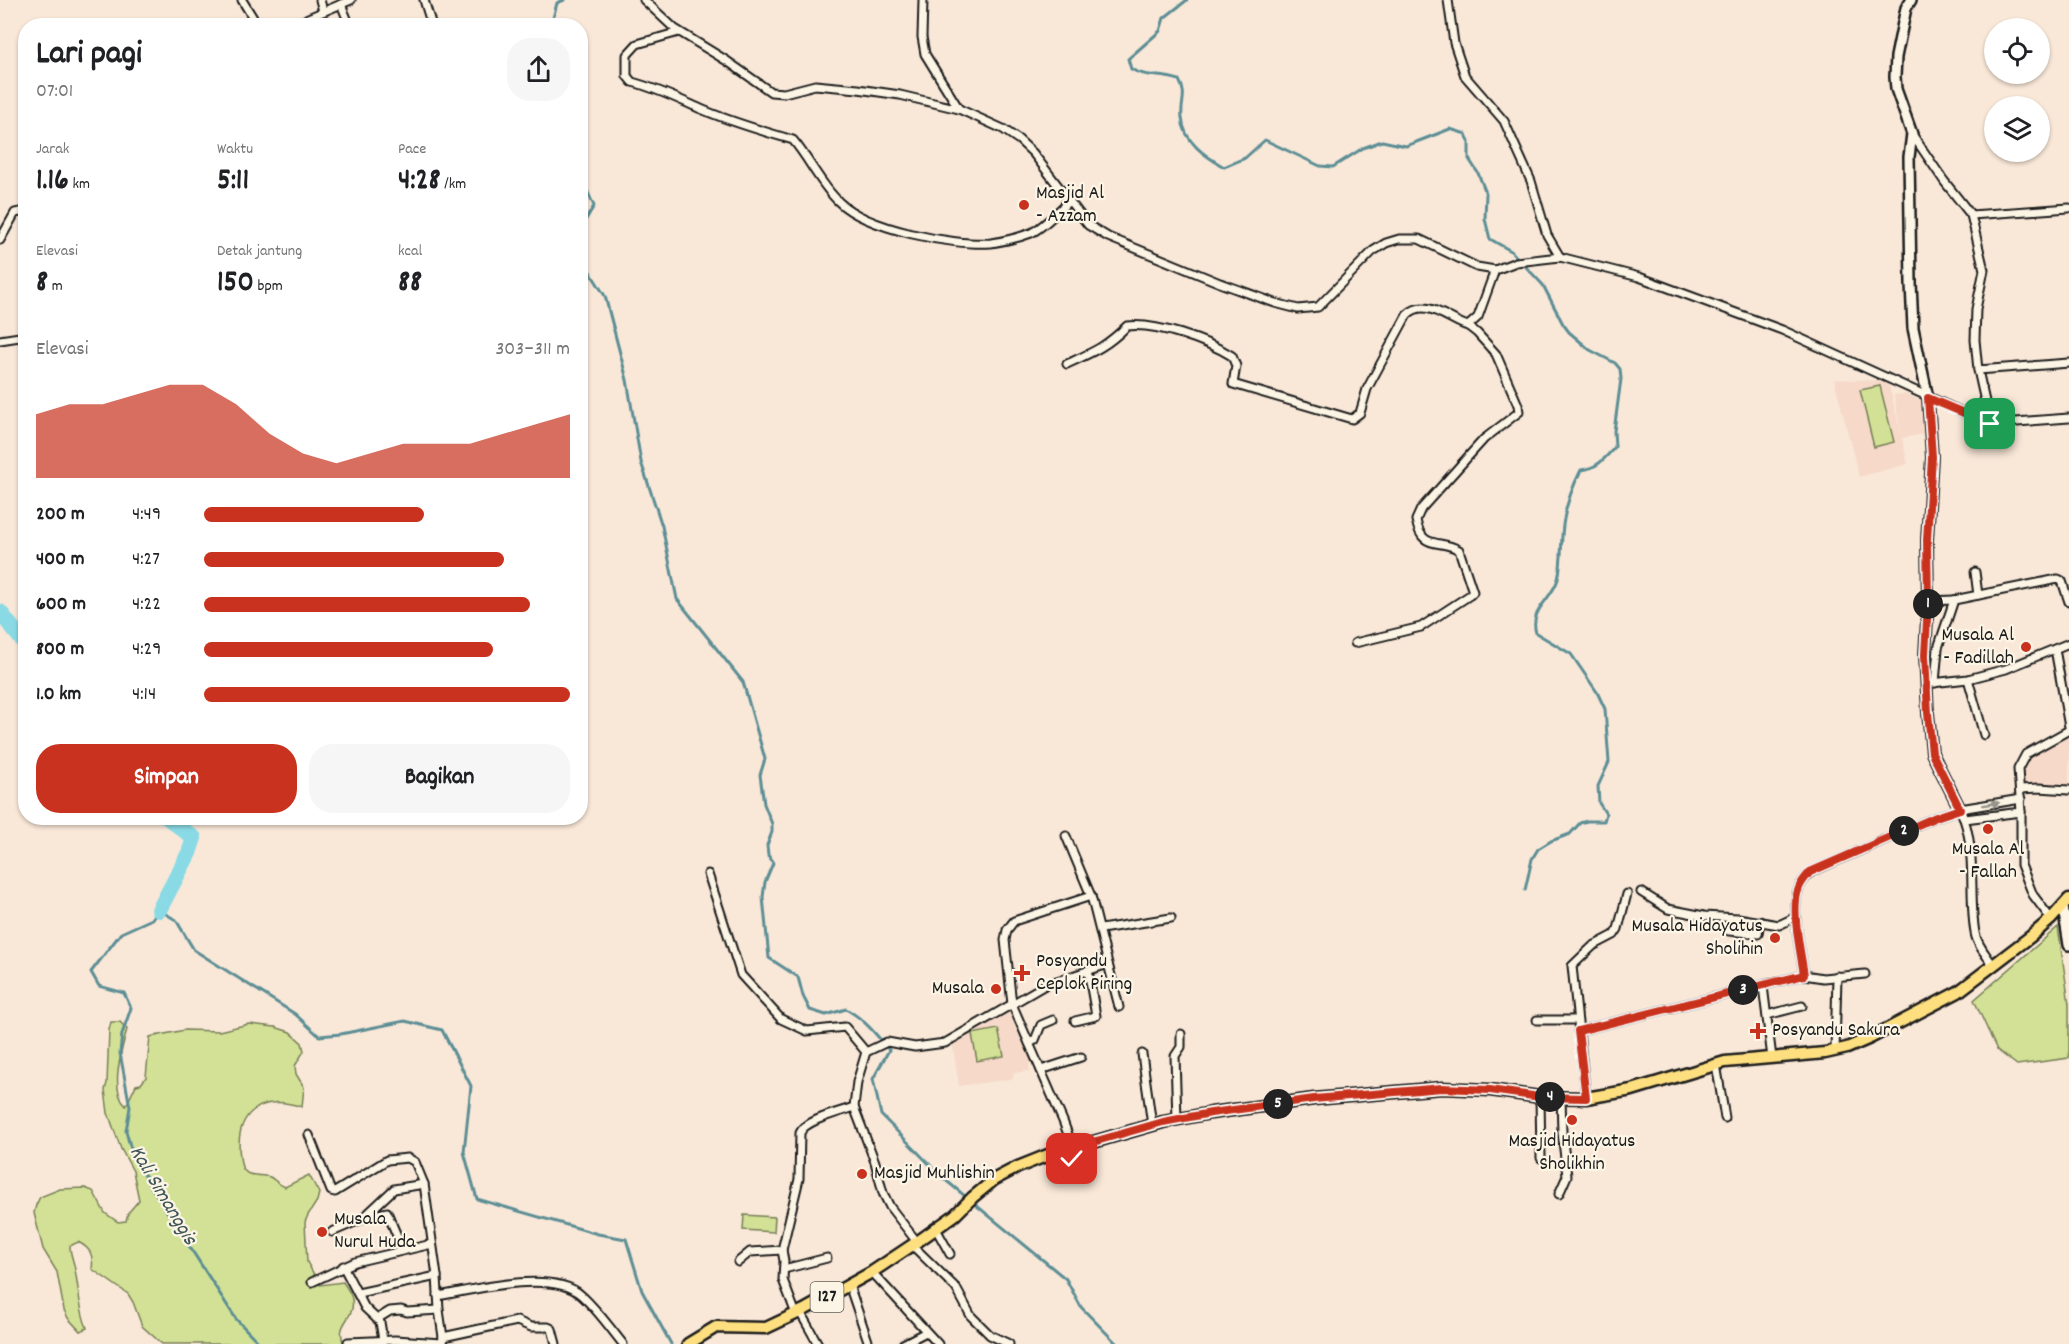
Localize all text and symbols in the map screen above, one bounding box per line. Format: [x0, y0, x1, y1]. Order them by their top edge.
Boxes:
map controls [1984, 18, 2050, 162]
button: locate [1984, 18, 2050, 84]
text: Lari pagi [36, 32, 142, 79]
button: share [507, 38, 570, 101]
text: 07:01 [36, 78, 73, 106]
button: layers [1984, 96, 2050, 162]
text: Jarak [36, 138, 69, 161]
text: Waktu [217, 138, 253, 161]
text: Pace [398, 138, 426, 161]
text: 1.16 [36, 161, 69, 204]
text: 5:11 [217, 161, 249, 204]
text: 4:28 [398, 161, 441, 204]
text: km [69, 173, 90, 196]
text: /km [441, 173, 466, 196]
place label: Masjid Al - Azzam [1036, 180, 1104, 231]
marker: Masjid Al - Azzam [1017, 198, 1031, 212]
text: Elevasi [36, 240, 78, 263]
text: Detak jantung [217, 240, 302, 263]
text: kcal [398, 240, 422, 263]
text: 8 [36, 263, 48, 306]
text: 150 [217, 263, 254, 306]
text: 88 [398, 263, 422, 306]
text: m [48, 275, 63, 298]
text: bpm [254, 275, 283, 298]
text: Elevasi [36, 336, 88, 364]
text: 303–311 m [495, 336, 570, 364]
pin [1964, 398, 2015, 449]
icon: arrive [1973, 407, 2006, 440]
text: 200 m [36, 501, 85, 529]
text: 4:49 [132, 501, 161, 529]
text: 400 m [36, 546, 84, 574]
text: 4:27 [132, 546, 160, 574]
pin: 1 [1913, 589, 1943, 619]
text: 600 m [36, 591, 86, 619]
text: 4:22 [132, 591, 161, 619]
text: 1 [1926, 592, 1930, 615]
place label: Musala Al - Fadillah [1941, 622, 2014, 673]
text: 800 m [36, 636, 84, 664]
text: 4:29 [132, 636, 162, 664]
marker: Musala Al - Fadillah [2019, 640, 2033, 654]
text: 1.0 km [36, 681, 81, 709]
text: 4:14 [132, 681, 156, 709]
button: Simpan [36, 744, 297, 813]
button: Bagikan [309, 744, 570, 813]
one-way arrow [1981, 799, 2000, 808]
pin: 2 [1889, 816, 1919, 846]
text: 2 [1901, 819, 1908, 842]
marker: Musala Al - Fallah [1981, 822, 1995, 836]
place label: Musala Al - Fallah [1952, 836, 2025, 887]
place label: Musala Hidayatus Sholihin [1632, 913, 1763, 964]
marker: Musala Hidayatus Sholihin [1768, 931, 1782, 945]
place label: Posyandu Ceplok Piring [1036, 948, 1132, 999]
marker: Posyandu Ceplok Piring [1013, 964, 1031, 982]
place label: Musala [932, 975, 985, 1003]
pin: 3 [1728, 975, 1758, 1005]
text: 3 [1739, 978, 1747, 1001]
marker: Musala [989, 982, 1003, 996]
place label: Posyandu Sakura [1772, 1017, 1900, 1045]
marker: Posyandu Sakura [1749, 1022, 1767, 1040]
pin: 4 [1535, 1082, 1565, 1112]
text: 4 [1547, 1085, 1553, 1108]
pin: 5 [1263, 1089, 1293, 1119]
text: 5 [1274, 1092, 1282, 1115]
marker: Masjid Hidayatus Sholikhin [1565, 1113, 1579, 1127]
place label: Masjid Hidayatus Sholikhin [1509, 1128, 1635, 1179]
pin [1046, 1133, 1097, 1184]
water label: Kali Simanggis [120, 1141, 204, 1252]
icon: check [1055, 1142, 1088, 1175]
place label: Masjid Muhlishin [874, 1160, 995, 1188]
marker: Masjid Muhlishin [855, 1167, 869, 1181]
place label: Musala Nurul Huda [334, 1206, 416, 1257]
marker: Musala Nurul Huda [315, 1225, 329, 1239]
road number: 127 [810, 1282, 844, 1312]

